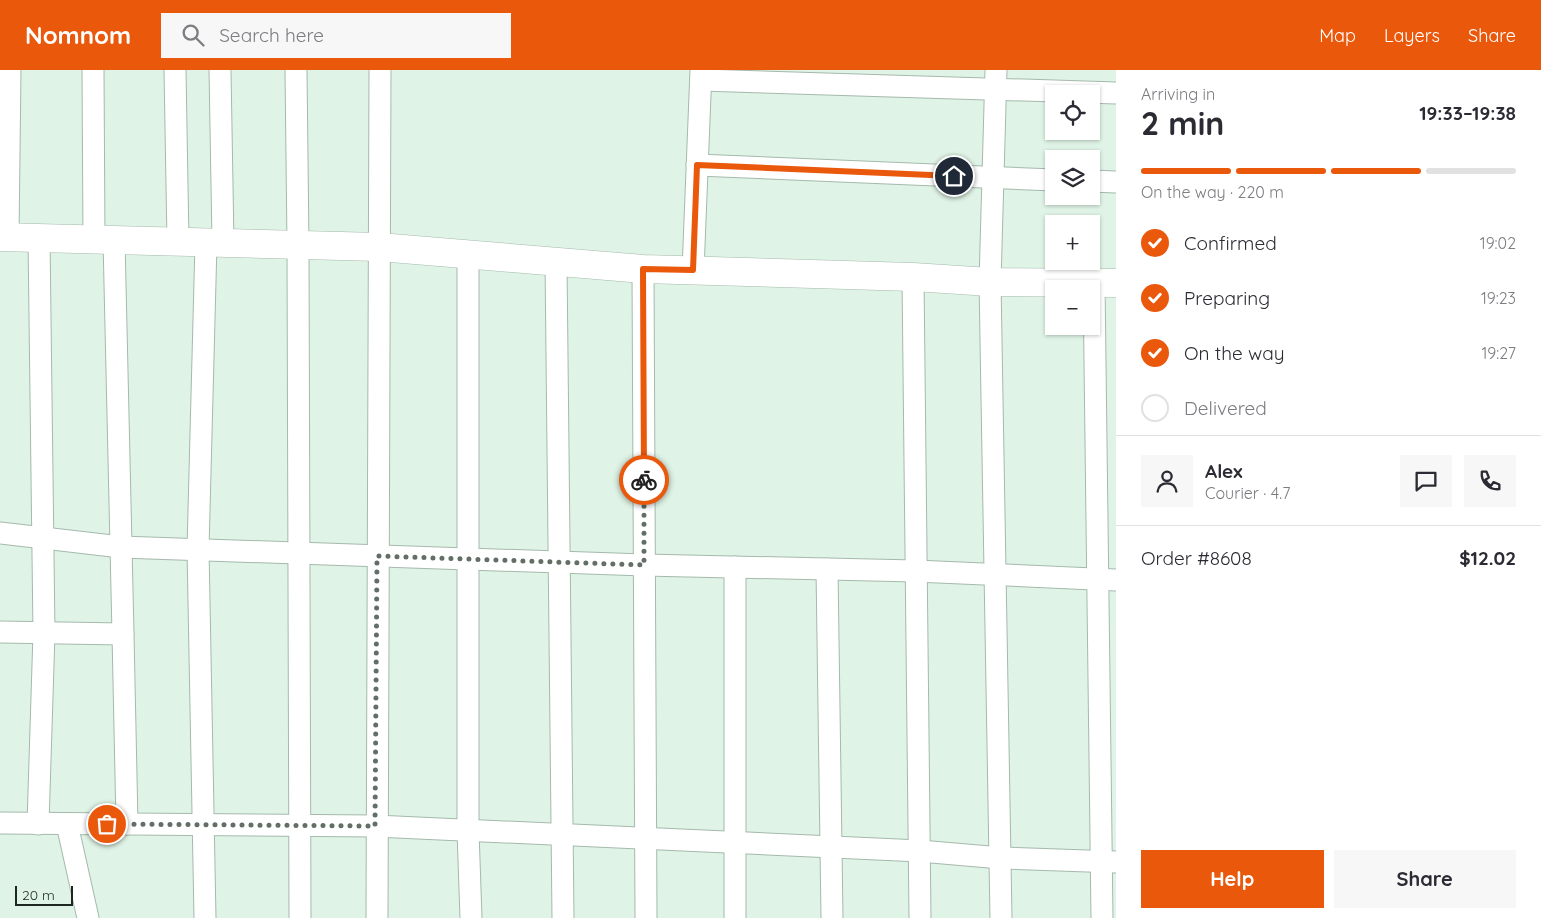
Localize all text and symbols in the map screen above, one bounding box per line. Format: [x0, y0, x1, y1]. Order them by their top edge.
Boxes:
search box [161, 13, 511, 58]
text: Nomnom [25, 20, 131, 50]
icon: search [179, 21, 207, 49]
text: Search here [219, 23, 324, 47]
text: Map [1319, 24, 1356, 47]
text: Layers [1384, 24, 1440, 47]
text: Share [1468, 24, 1516, 47]
text: Arriving in [1141, 84, 1215, 104]
map controls [1045, 85, 1100, 335]
button: locate [1045, 85, 1100, 140]
text: 19:33–19:38 [1419, 101, 1516, 125]
text: 2 min [1141, 103, 1224, 143]
button: layers [1045, 150, 1100, 205]
pin [933, 155, 975, 197]
icon: home [940, 162, 968, 190]
text: On the way · 220 m [1141, 182, 1284, 202]
button: + [1045, 215, 1100, 270]
icon: check [1141, 229, 1169, 257]
text: Confirmed [1184, 231, 1277, 255]
text: 19:02 [1480, 233, 1516, 253]
button: − [1045, 280, 1100, 335]
icon: check [1141, 284, 1169, 312]
text: Preparing [1184, 286, 1270, 310]
text: 19:23 [1481, 288, 1516, 308]
icon: check [1141, 339, 1169, 367]
text: On the way [1184, 341, 1285, 365]
text: 19:27 [1481, 343, 1516, 363]
text: Delivered [1184, 396, 1267, 420]
courier [619, 455, 669, 505]
button: person [1141, 455, 1193, 507]
button: chat [1400, 455, 1452, 507]
button: phone [1464, 455, 1516, 507]
text: Alex [1205, 459, 1243, 483]
icon: bike [630, 466, 658, 494]
text: Courier · 4.7 [1205, 483, 1290, 503]
text: Order #8608 [1141, 546, 1252, 570]
text: $12.02 [1459, 546, 1516, 570]
pin [86, 803, 128, 845]
icon: bag [93, 810, 121, 838]
button: Help [1141, 850, 1324, 908]
button: Share [1334, 850, 1516, 908]
scale bar [15, 883, 72, 906]
text: 20 m [22, 886, 55, 904]

